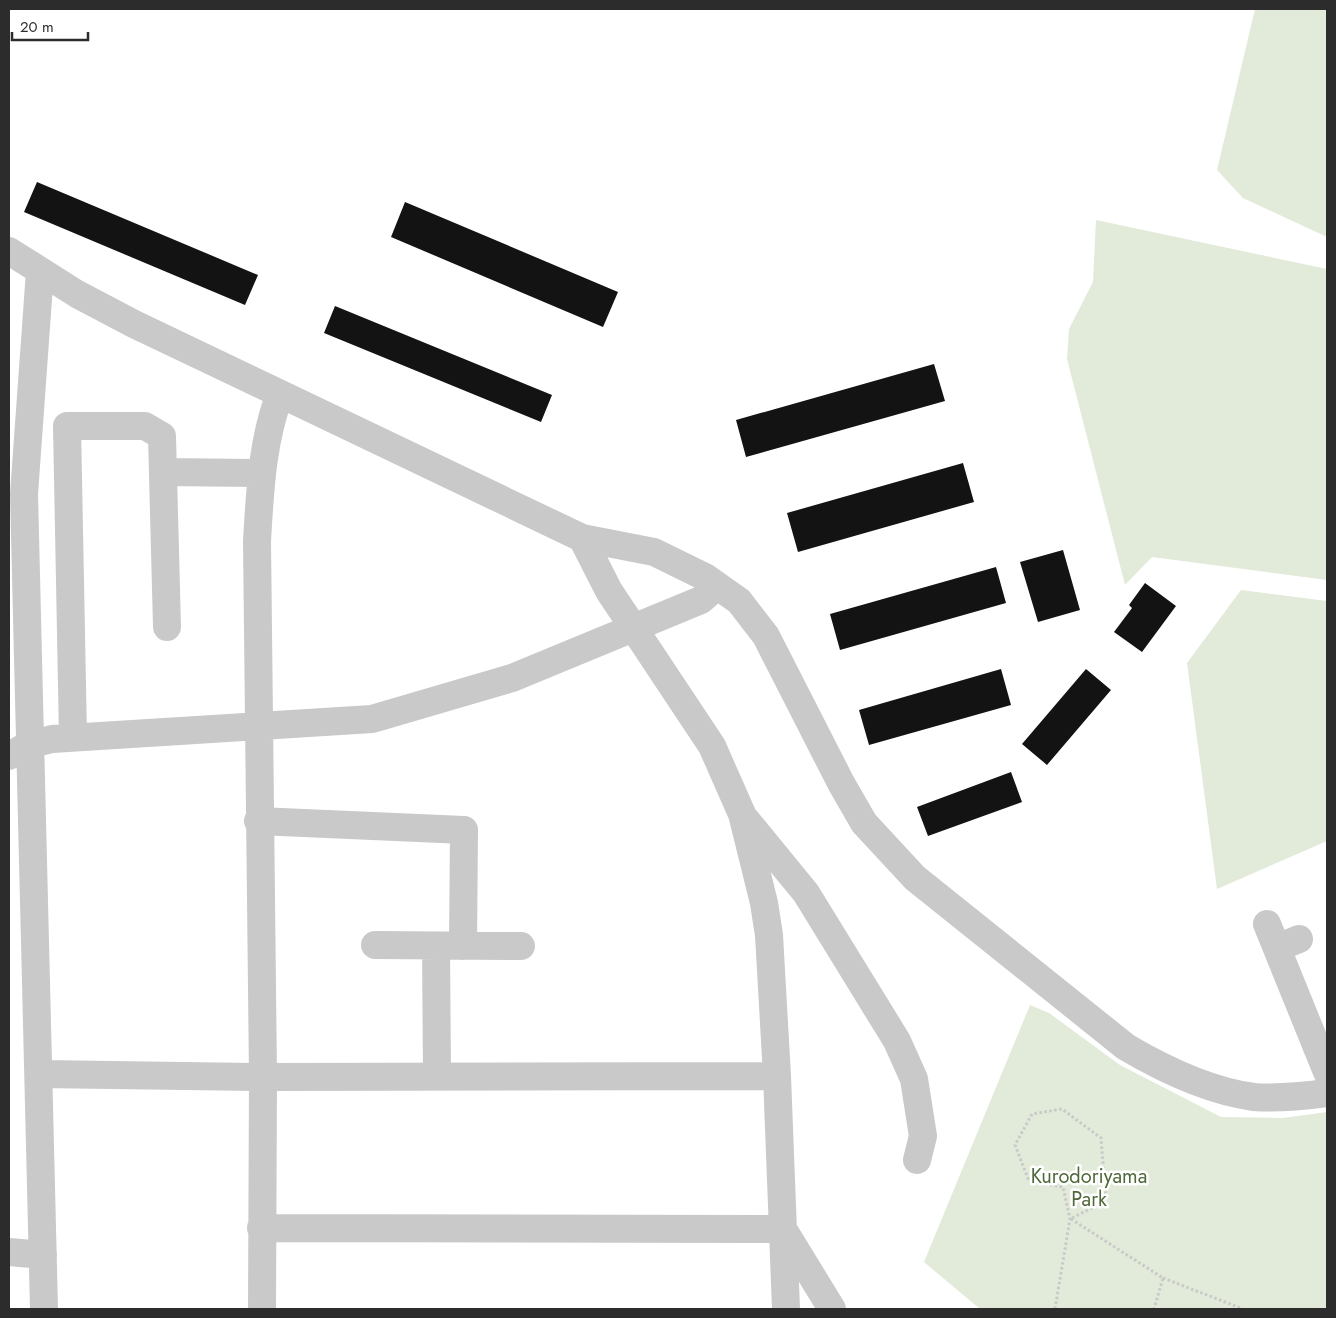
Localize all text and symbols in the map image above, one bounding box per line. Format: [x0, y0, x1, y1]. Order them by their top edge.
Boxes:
scale bar [12, 10, 89, 42]
text: 20 m [20, 16, 54, 38]
park label: Kurodoriyama Park [1031, 1162, 1147, 1214]

